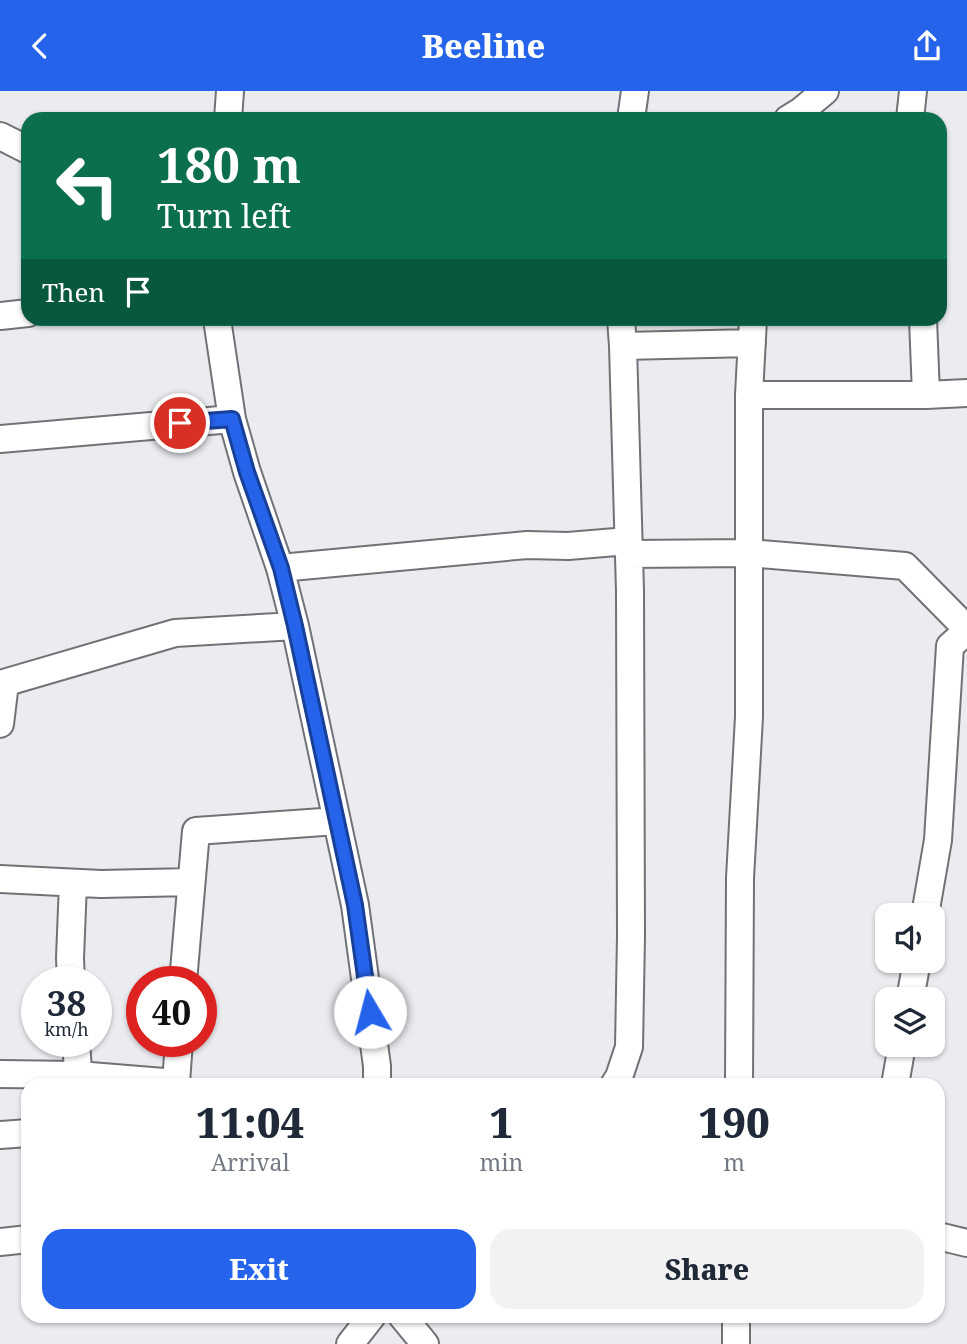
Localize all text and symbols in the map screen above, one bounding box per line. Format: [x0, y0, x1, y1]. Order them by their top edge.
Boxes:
text: Beeline [422, 24, 545, 67]
icon: back [21, 27, 59, 65]
icon: share [908, 27, 946, 65]
text: 180 m [157, 131, 301, 197]
icon: left [42, 140, 133, 231]
text: Turn left [157, 194, 291, 237]
icon: arrive [119, 273, 157, 311]
text: Then [42, 274, 105, 310]
pin [150, 393, 210, 453]
icon: arrive [161, 404, 199, 442]
map controls [875, 903, 945, 1057]
button: sound [875, 903, 945, 973]
speed limit sign: 40 [126, 966, 217, 1057]
position arrow [333, 975, 407, 1049]
text: 38 [47, 979, 86, 1026]
button: layers [875, 987, 945, 1057]
text: km/h [44, 1017, 89, 1041]
text: 11:04 [196, 1093, 304, 1150]
text: 1 [490, 1093, 513, 1150]
text: 190 [698, 1093, 770, 1150]
text: Arrival [211, 1146, 290, 1178]
text: min [479, 1146, 523, 1178]
text: m [723, 1146, 745, 1178]
button: Exit [42, 1229, 476, 1309]
button: Share [490, 1229, 924, 1309]

